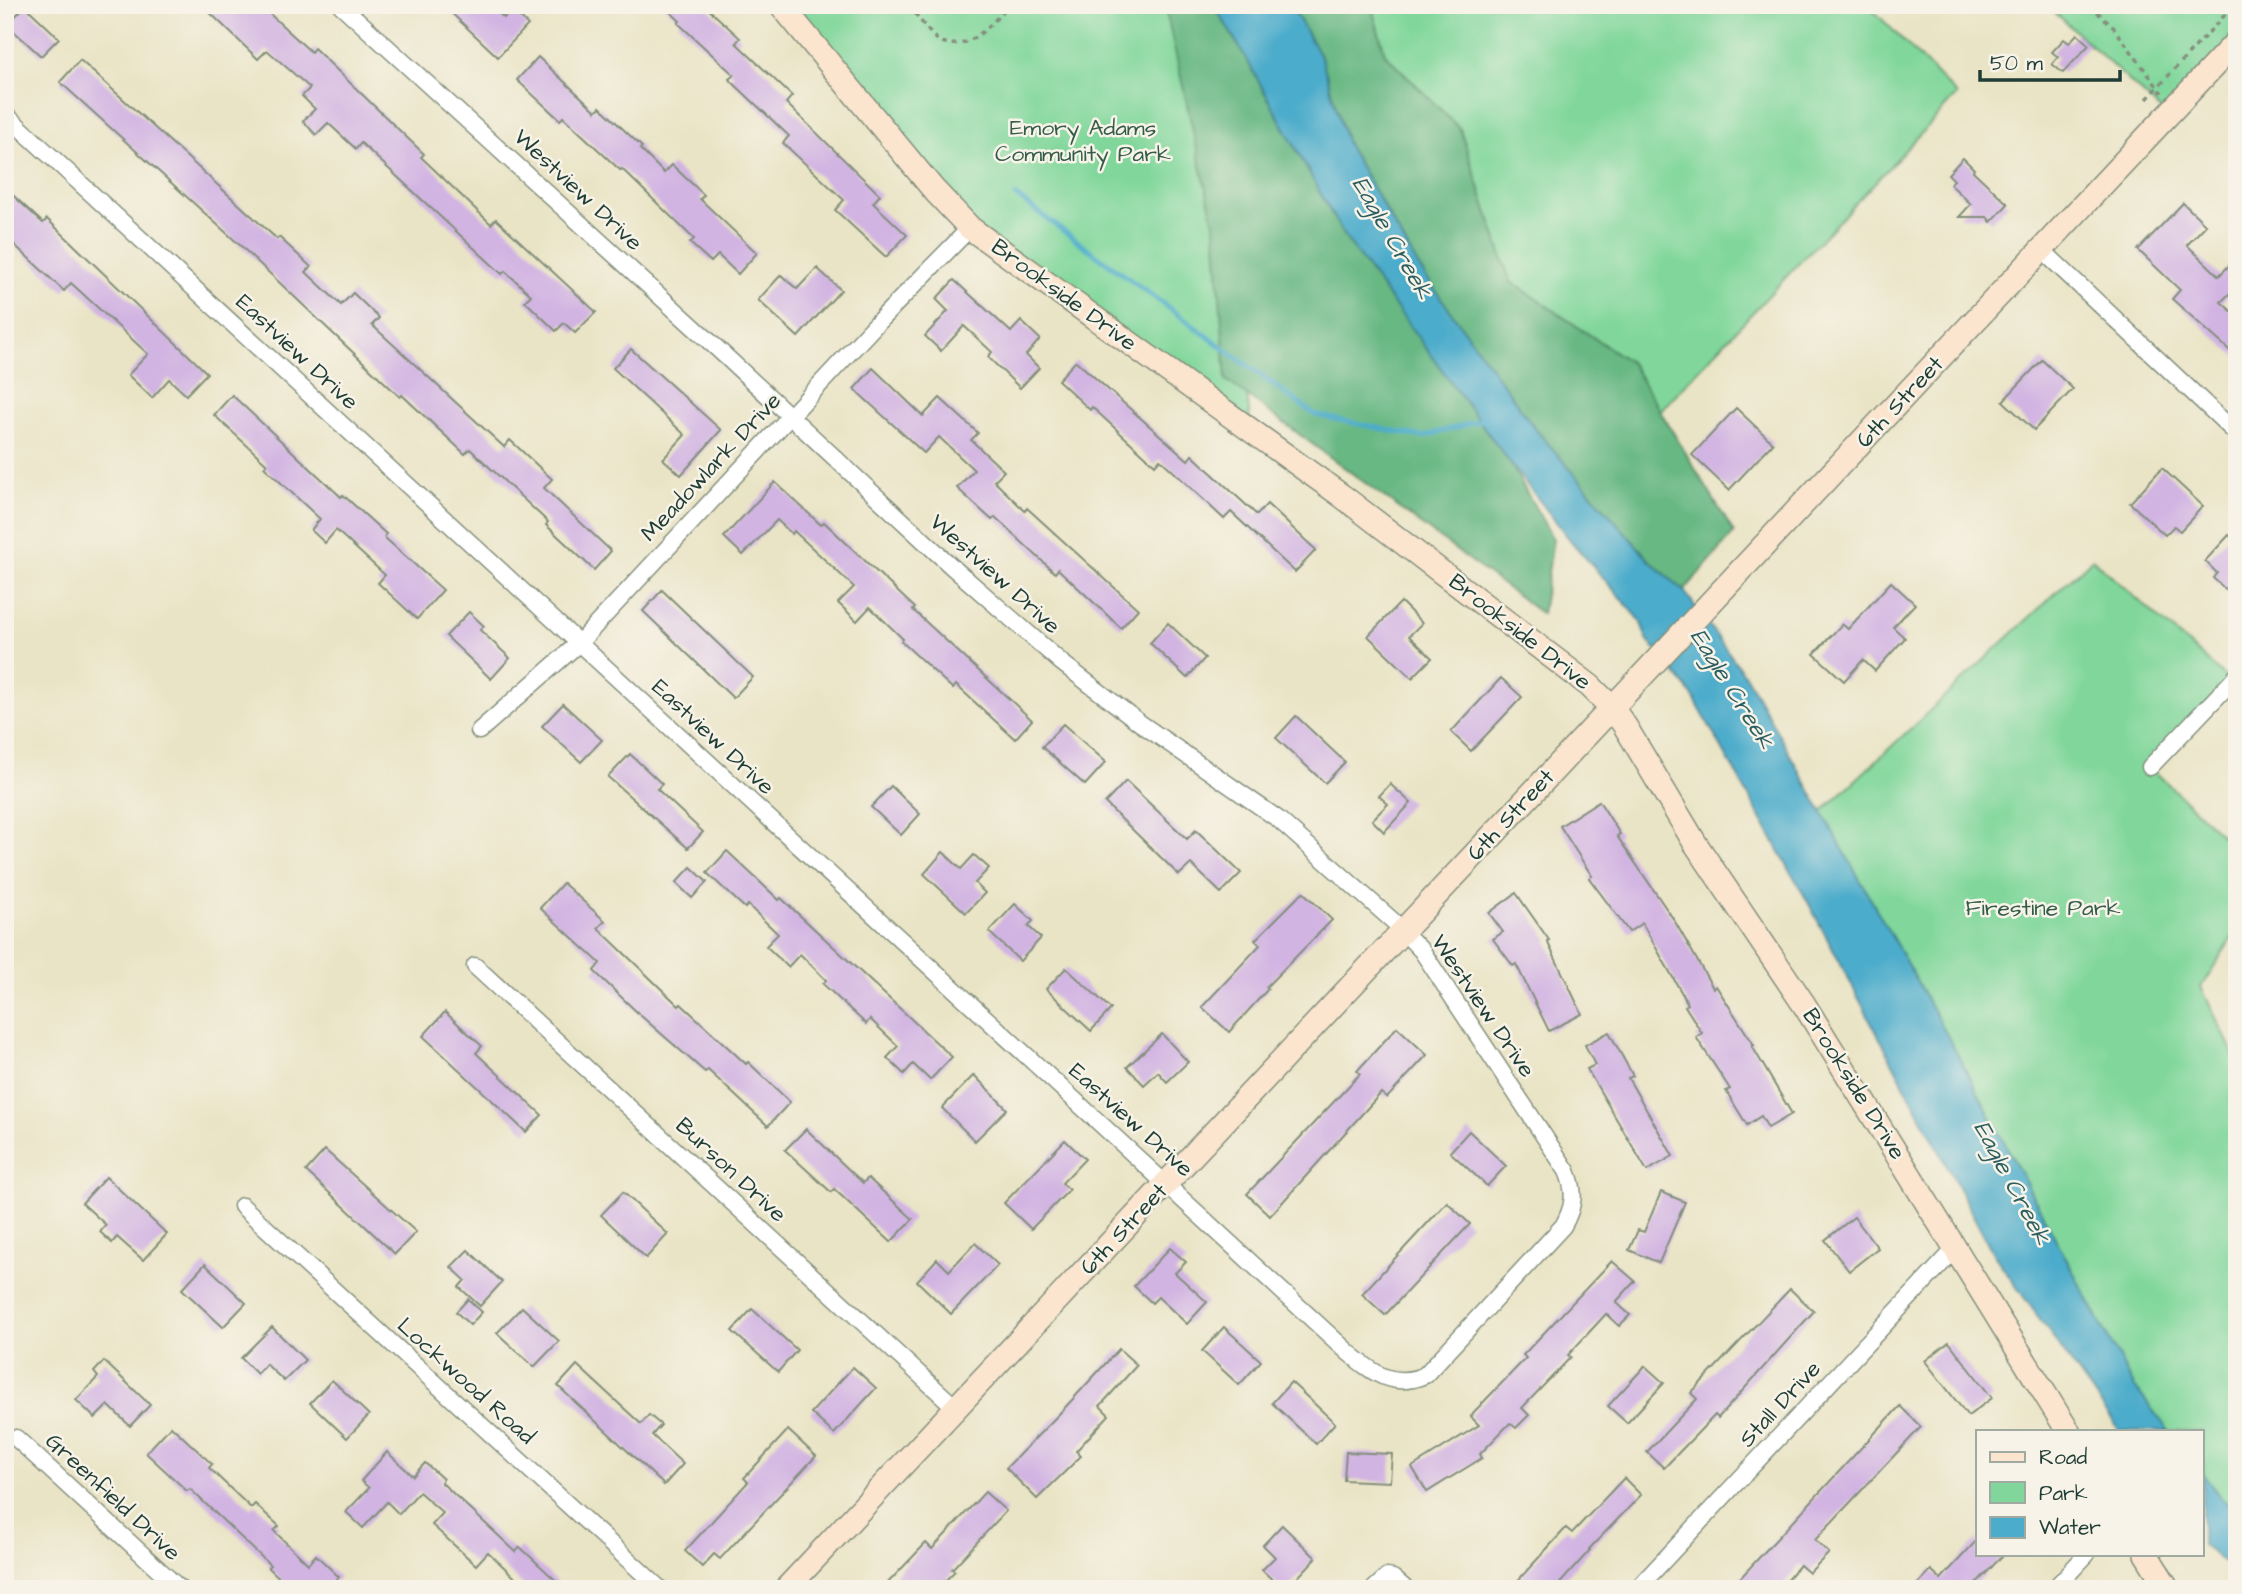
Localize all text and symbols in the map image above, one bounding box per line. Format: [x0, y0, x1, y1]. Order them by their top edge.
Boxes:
scale bar [1980, 38, 2120, 82]
text: 50 m [1990, 49, 2044, 78]
park label: Emory Adams Community Park [995, 112, 1171, 171]
street label: Westview Drive [506, 122, 650, 258]
water label: Eagle Creek [1342, 171, 1441, 307]
street label: Brookside Drive [985, 231, 1143, 359]
street label: Eastview Drive [229, 287, 365, 417]
street label: 6th Street [1849, 348, 1951, 455]
street label: Meadowlark Drive [633, 385, 789, 549]
street label: Westview Drive [923, 507, 1067, 641]
street label: Brookside Drive [1442, 566, 1598, 698]
water label: Eagle Creek [1681, 622, 1783, 757]
street label: Eastview Drive [645, 672, 781, 802]
street label: 6th Street [1460, 761, 1562, 868]
park label: Firestine Park [1965, 892, 2121, 924]
street label: Westview Drive [1423, 928, 1543, 1084]
street label: Brookside Drive [1795, 1002, 1913, 1166]
street label: Eastview Drive [1062, 1055, 1200, 1185]
street label: Burson Drive [668, 1110, 794, 1230]
water label: Eagle Creek [1964, 1115, 2060, 1253]
street label: 6th Street [1073, 1175, 1175, 1282]
street label: Lockwood Road [390, 1310, 542, 1452]
street label: Stall Drive [1732, 1354, 1828, 1454]
street label: Greenfield Drive [38, 1426, 188, 1568]
legend [1976, 1430, 2204, 1556]
text: Road [2039, 1443, 2087, 1472]
text: Park [2039, 1479, 2088, 1508]
text: Water [2039, 1513, 2101, 1542]

